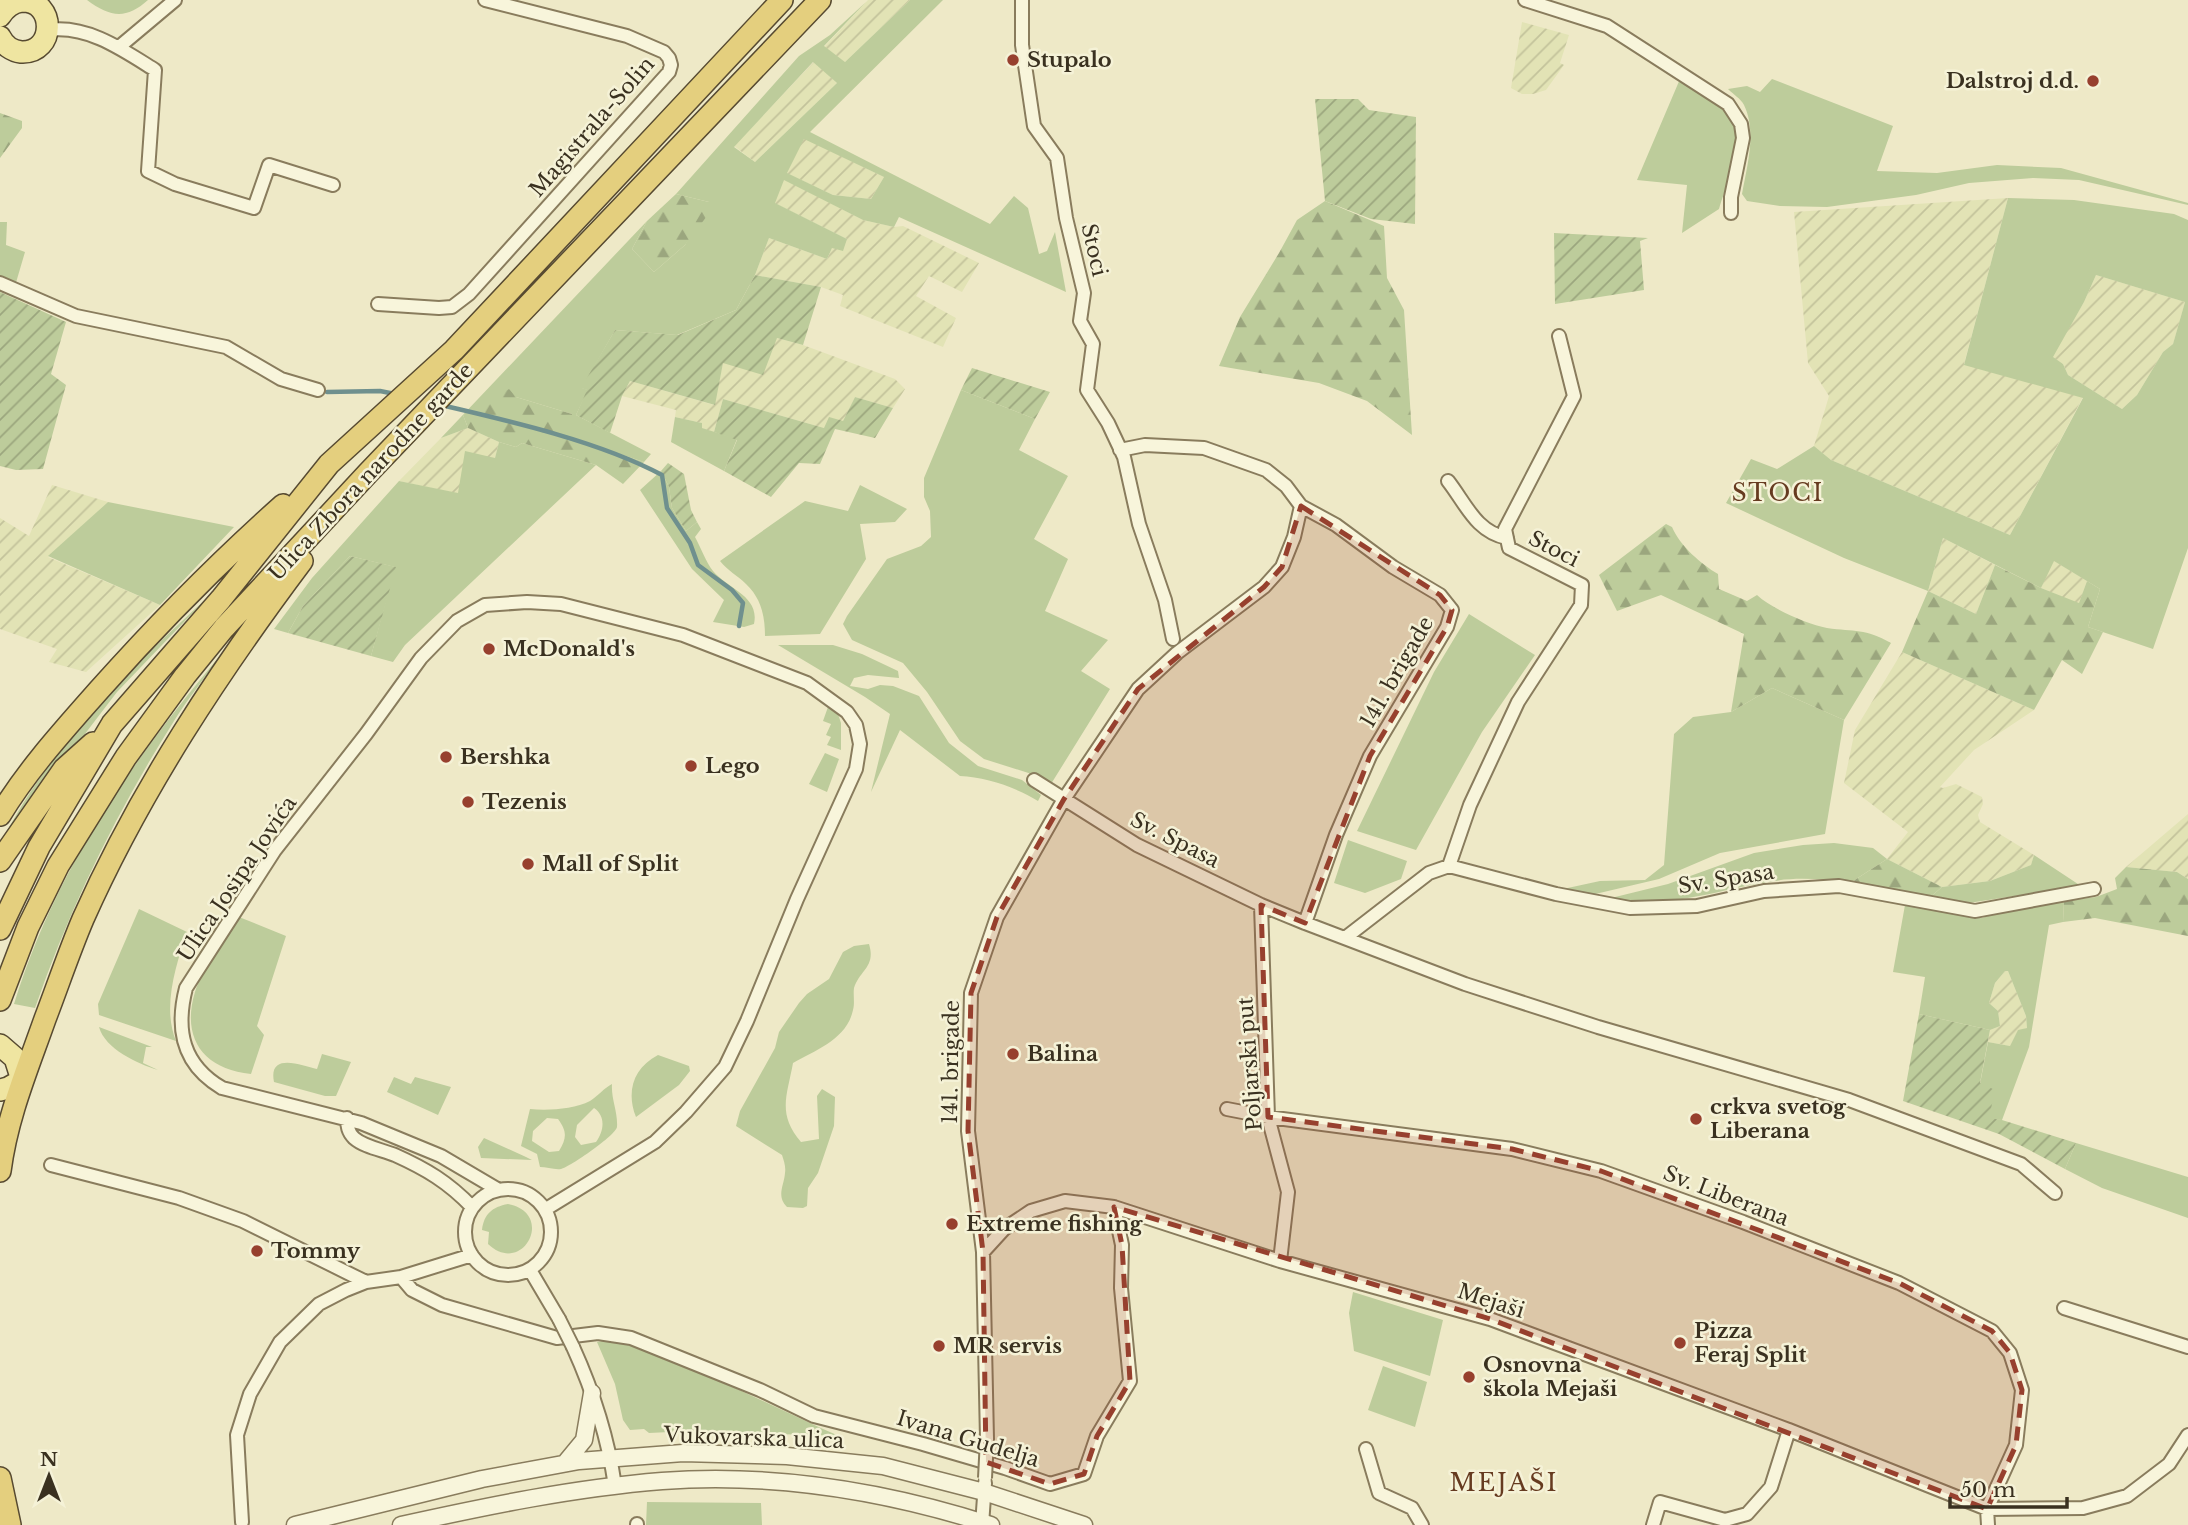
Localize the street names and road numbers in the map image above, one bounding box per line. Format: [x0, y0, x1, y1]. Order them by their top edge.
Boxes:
street label: Magistrala-Solin [524, 52, 660, 202]
street label: Stoci [1075, 221, 1113, 279]
street label: Ulica Zbora narodne garde [263, 358, 479, 586]
street label: Stoci [1524, 525, 1584, 573]
street label: 141. brigade [1355, 612, 1439, 732]
street label: Ulica Josipa Jovića [172, 791, 302, 967]
street label: Sv. Spasa [1126, 806, 1224, 874]
street label: Sv. Spasa [1676, 859, 1776, 899]
street label: Poljarski put [1232, 996, 1268, 1132]
street label: 141. brigade [937, 1000, 965, 1124]
street label: Sv. Liberana [1660, 1160, 1793, 1232]
street label: Mejaši [1454, 1278, 1528, 1324]
street label: Ivana Gudelja [894, 1405, 1043, 1473]
street label: Vukovarska ulica [662, 1422, 845, 1454]

